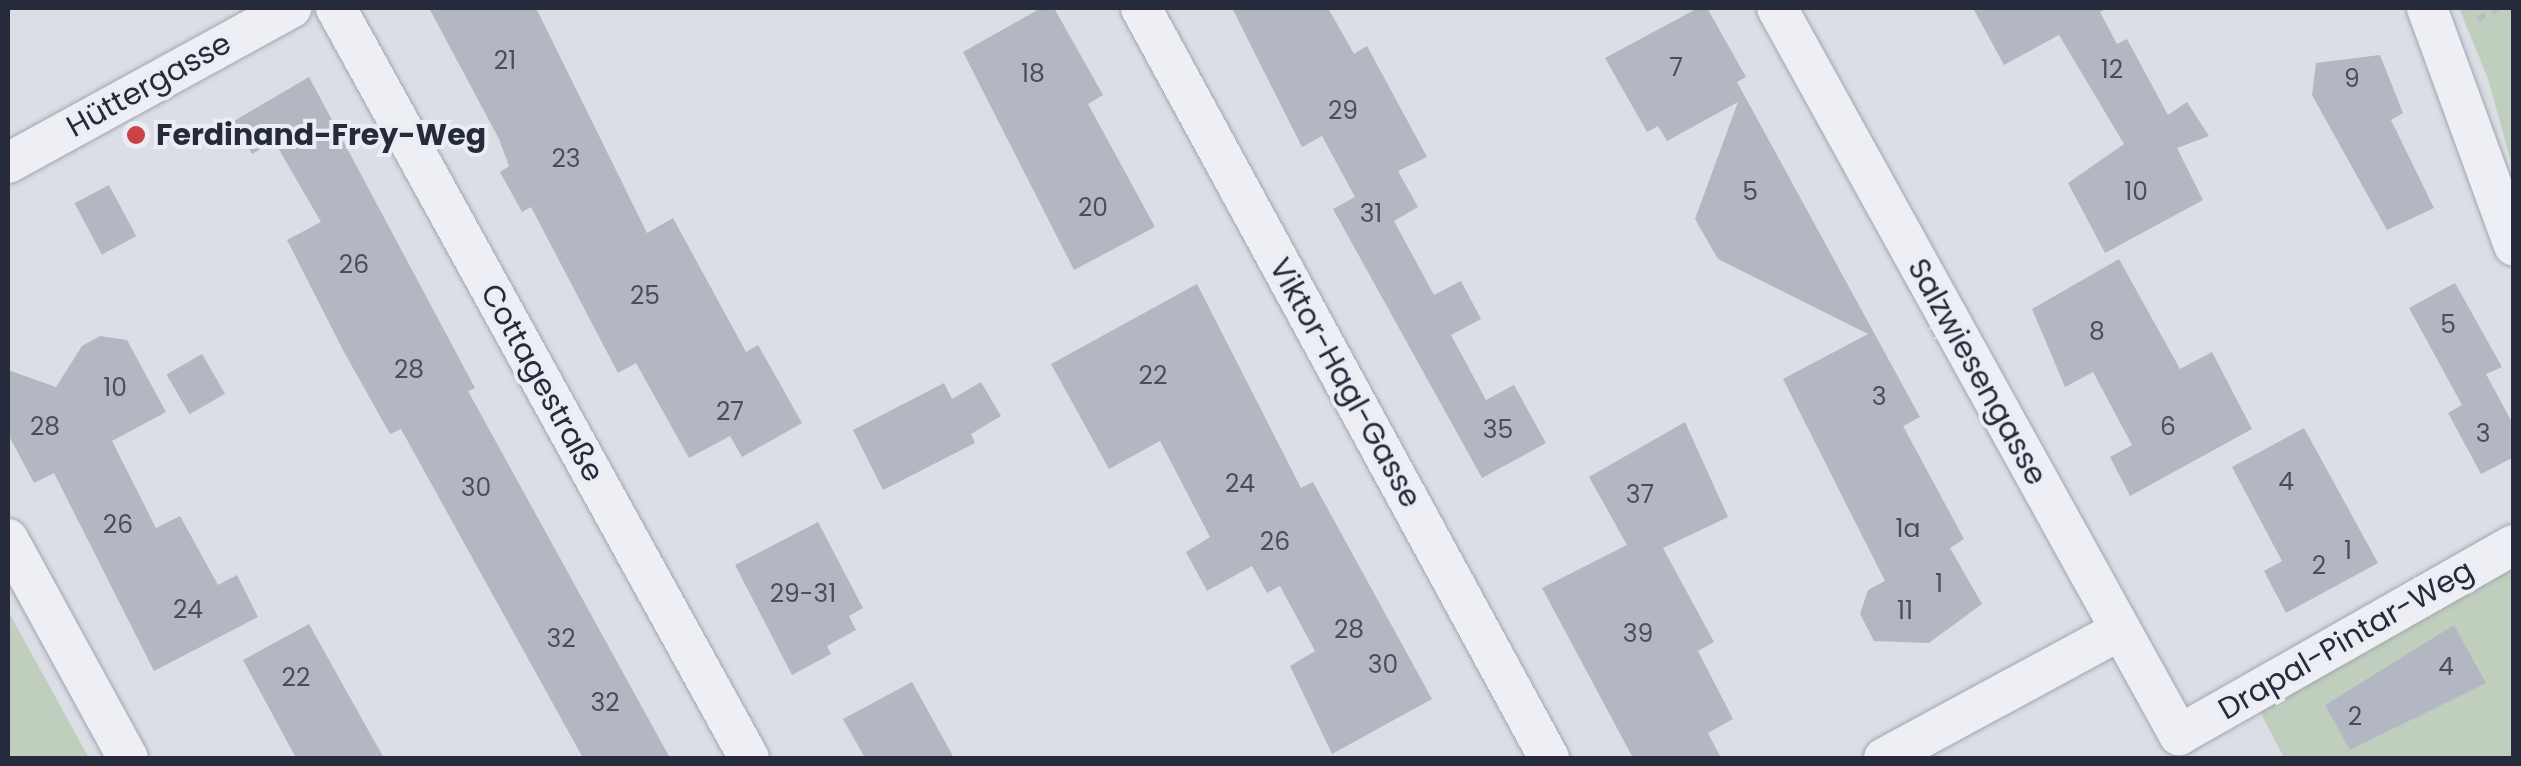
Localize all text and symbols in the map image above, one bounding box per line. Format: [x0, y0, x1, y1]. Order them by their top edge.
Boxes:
street label: Hüttergasse [61, 25, 237, 145]
house number: 21 [494, 46, 516, 76]
house number: 7 [1669, 53, 1683, 83]
house number: 12 [2101, 55, 2123, 85]
house number: 18 [1021, 59, 1045, 89]
house number: 9 [2344, 64, 2360, 94]
house number: 29 [1328, 96, 1358, 126]
place label: Ferdinand-Frey-Weg [156, 117, 486, 153]
marker: Ferdinand-Frey-Weg [125, 124, 147, 146]
house number: 23 [551, 144, 581, 174]
house number: 5 [1742, 177, 1758, 207]
house number: 10 [2124, 177, 2148, 207]
house number: 20 [1078, 193, 1108, 223]
house number: 31 [1360, 199, 1382, 229]
house number: 26 [339, 250, 369, 280]
street label: Viktor-Hagl-Gasse [1261, 252, 1429, 514]
street label: Salzwiesengasse [1900, 252, 2054, 492]
street label: Cottagestraße [473, 278, 611, 488]
house number: 25 [630, 281, 660, 311]
house number: 5 [2440, 310, 2456, 340]
house number: 8 [2089, 317, 2105, 347]
house number: 28 [394, 355, 424, 385]
house number: 22 [1139, 361, 1167, 391]
house number: 10 [103, 373, 127, 403]
house number: 3 [1872, 382, 1886, 412]
house number: 27 [716, 397, 744, 427]
house number: 28 [30, 412, 60, 442]
house number: 6 [2160, 412, 2176, 442]
house number: 35 [1483, 415, 1513, 445]
house number: 3 [2476, 419, 2490, 449]
house number: 4 [2278, 467, 2294, 497]
house number: 24 [1225, 469, 1255, 499]
house number: 30 [461, 473, 491, 503]
house number: 37 [1626, 480, 1654, 510]
house number: 26 [103, 510, 133, 540]
house number: 1a [1896, 514, 1920, 544]
house number: 26 [1260, 527, 1290, 557]
house number: 1 [2344, 536, 2352, 566]
house number: 2 [2312, 551, 2326, 581]
street label: Drapal-Pintar-Weg [2212, 552, 2480, 728]
house number: 1 [1935, 569, 1943, 599]
house number: 29-31 [770, 579, 836, 609]
house number: 24 [173, 595, 203, 625]
house number: 11 [1897, 596, 1913, 626]
house number: 28 [1334, 615, 1364, 645]
house number: 39 [1623, 619, 1653, 649]
house number: 32 [546, 624, 576, 654]
house number: 30 [1368, 650, 1398, 680]
house number: 4 [2438, 652, 2454, 682]
house number: 22 [282, 663, 310, 693]
house number: 32 [590, 688, 620, 718]
house number: 2 [2348, 702, 2362, 732]

